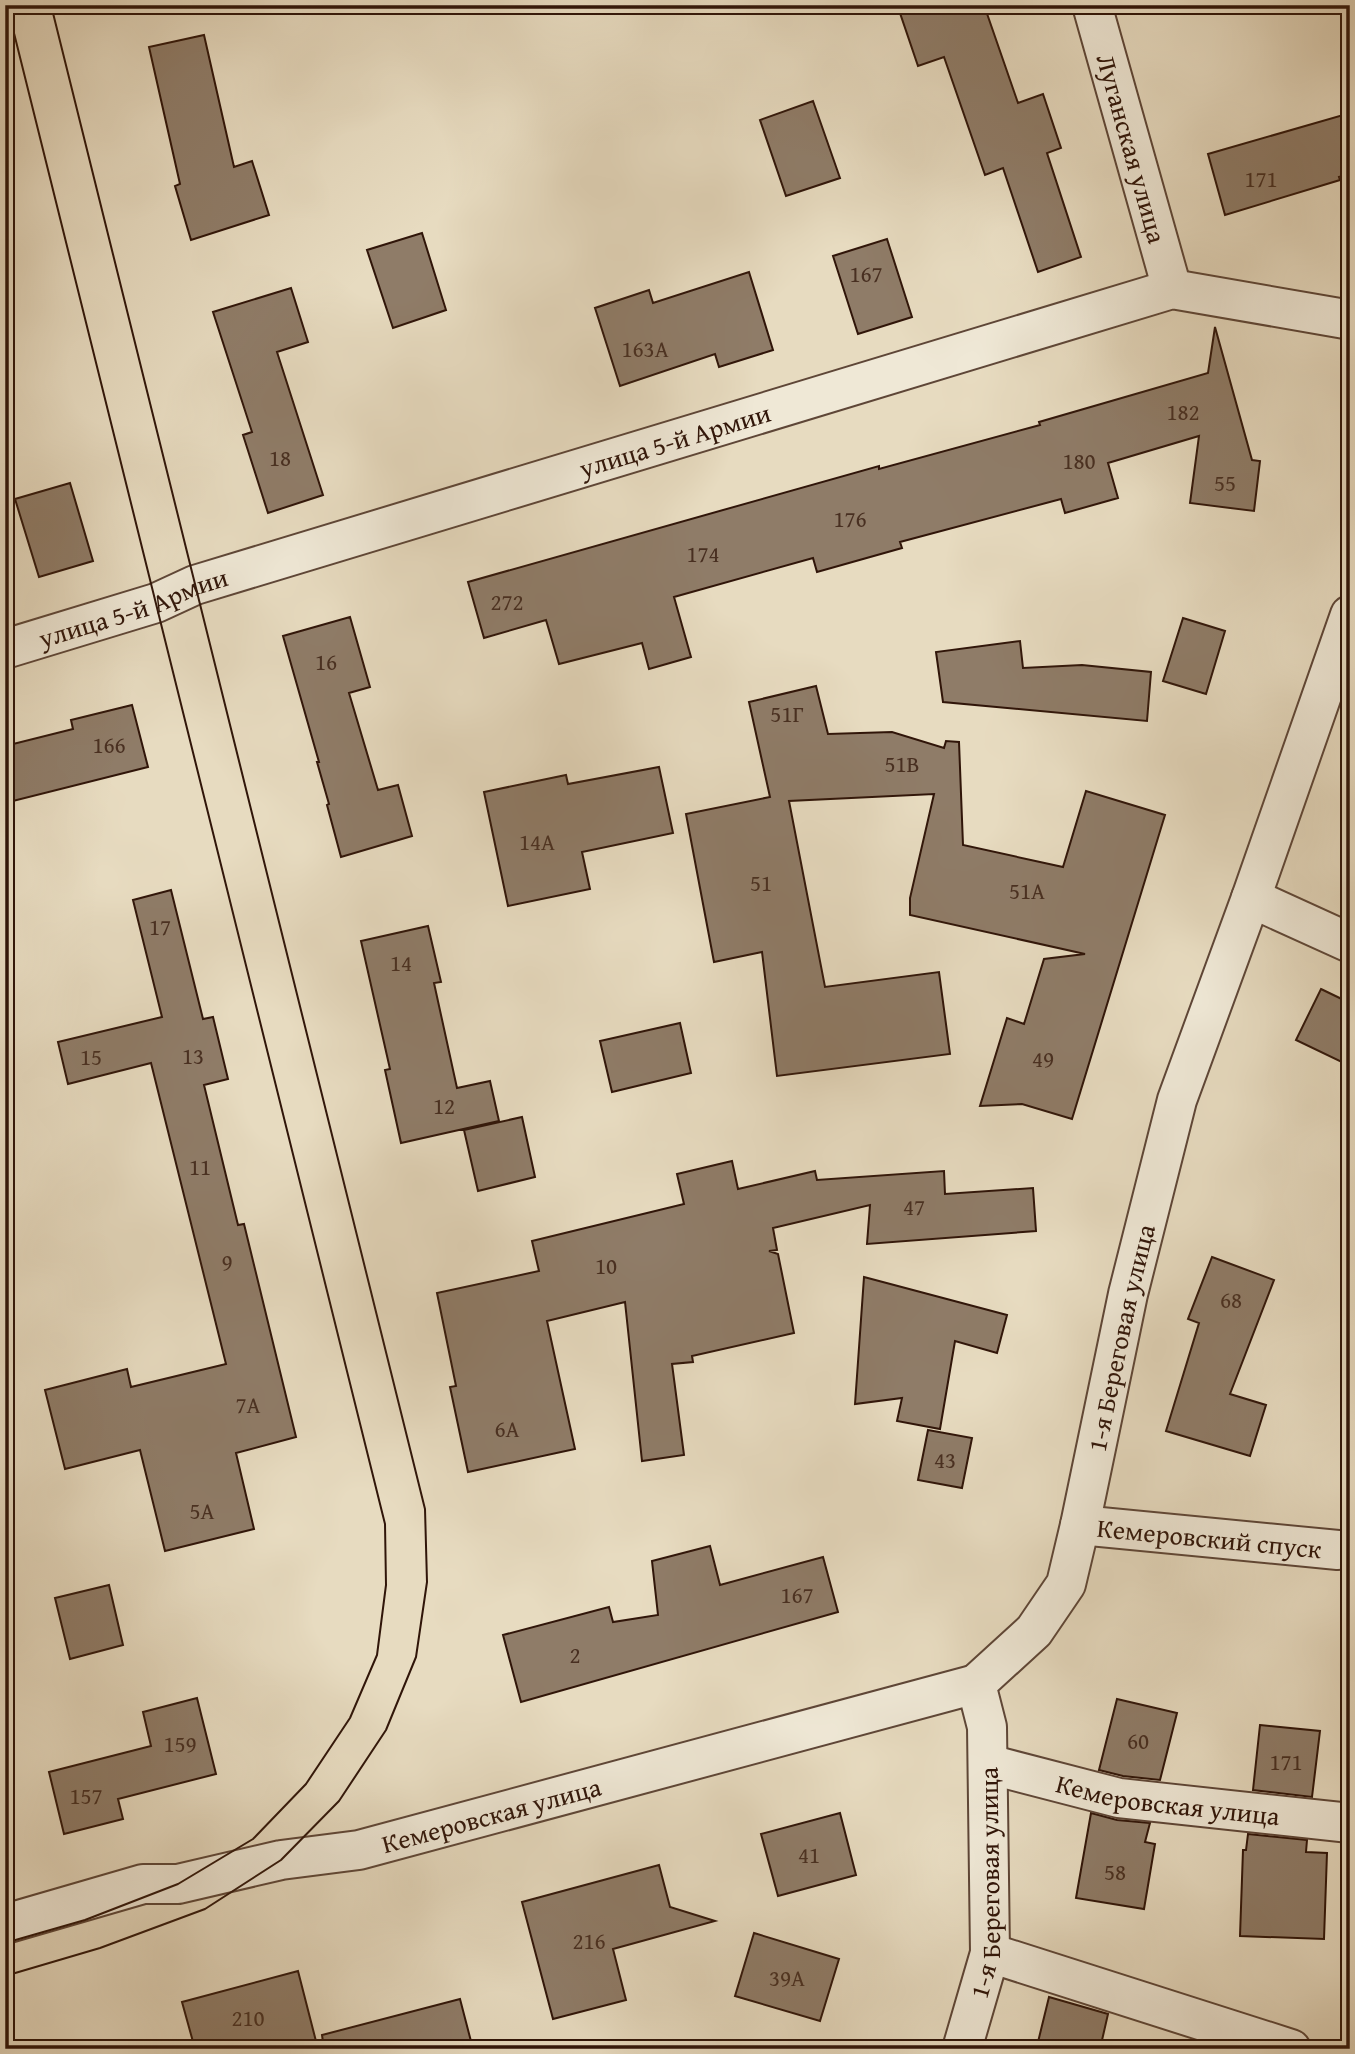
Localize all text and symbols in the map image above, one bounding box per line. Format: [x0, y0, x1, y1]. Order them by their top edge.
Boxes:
street label: Луганская улица [1087, 49, 1178, 248]
house number: 171 [1244, 162, 1278, 195]
house number: 167 [849, 257, 883, 290]
house number: 163А [621, 332, 669, 365]
street label: улица 5-й Армии [573, 392, 775, 487]
house number: 182 [1166, 395, 1200, 428]
house number: 18 [269, 441, 291, 474]
house number: 180 [1062, 444, 1096, 477]
house number: 55 [1214, 466, 1236, 499]
house number: 176 [833, 502, 867, 535]
house number: 174 [686, 537, 720, 570]
street label: улица 5-й Армии [33, 557, 232, 657]
house number: 272 [490, 585, 524, 618]
house number: 16 [315, 645, 337, 678]
house number: 51Г [770, 697, 804, 730]
house number: 166 [92, 728, 126, 761]
house number: 51В [884, 747, 920, 780]
house number: 14А [519, 825, 555, 858]
house number: 51 [750, 866, 772, 899]
house number: 51А [1009, 874, 1045, 907]
house number: 17 [149, 910, 171, 943]
house number: 14 [390, 946, 412, 979]
house number: 13 [182, 1039, 204, 1072]
house number: 15 [80, 1040, 102, 1073]
house number: 49 [1032, 1042, 1054, 1075]
house number: 12 [433, 1089, 455, 1122]
house number: 11 [189, 1150, 211, 1183]
house number: 47 [903, 1190, 925, 1223]
street label: 1-я Береговая улица [1076, 1219, 1165, 1455]
house number: 9 [221, 1245, 233, 1278]
house number: 10 [595, 1249, 617, 1282]
house number: 68 [1220, 1283, 1242, 1316]
house number: 7А [235, 1388, 261, 1421]
house number: 6А [494, 1412, 520, 1445]
house number: 43 [934, 1443, 956, 1476]
house number: 5А [189, 1494, 215, 1527]
street label: Кемеровский спуск [1095, 1507, 1324, 1568]
house number: 167 [780, 1578, 814, 1611]
house number: 2 [569, 1638, 581, 1671]
house number: 60 [1127, 1724, 1149, 1757]
house number: 159 [163, 1727, 197, 1760]
house number: 171 [1269, 1745, 1303, 1778]
street label: Кемеровская улица [1052, 1763, 1282, 1835]
street label: Кемеровская улица [377, 1766, 606, 1863]
street label: 1-я Береговая улица [958, 1766, 1010, 2003]
house number: 157 [69, 1779, 103, 1812]
house number: 41 [798, 1838, 820, 1871]
house number: 58 [1104, 1855, 1126, 1888]
house number: 216 [572, 1924, 606, 1957]
house number: 39А [769, 1961, 805, 1994]
house number: 210 [231, 2001, 265, 2034]

